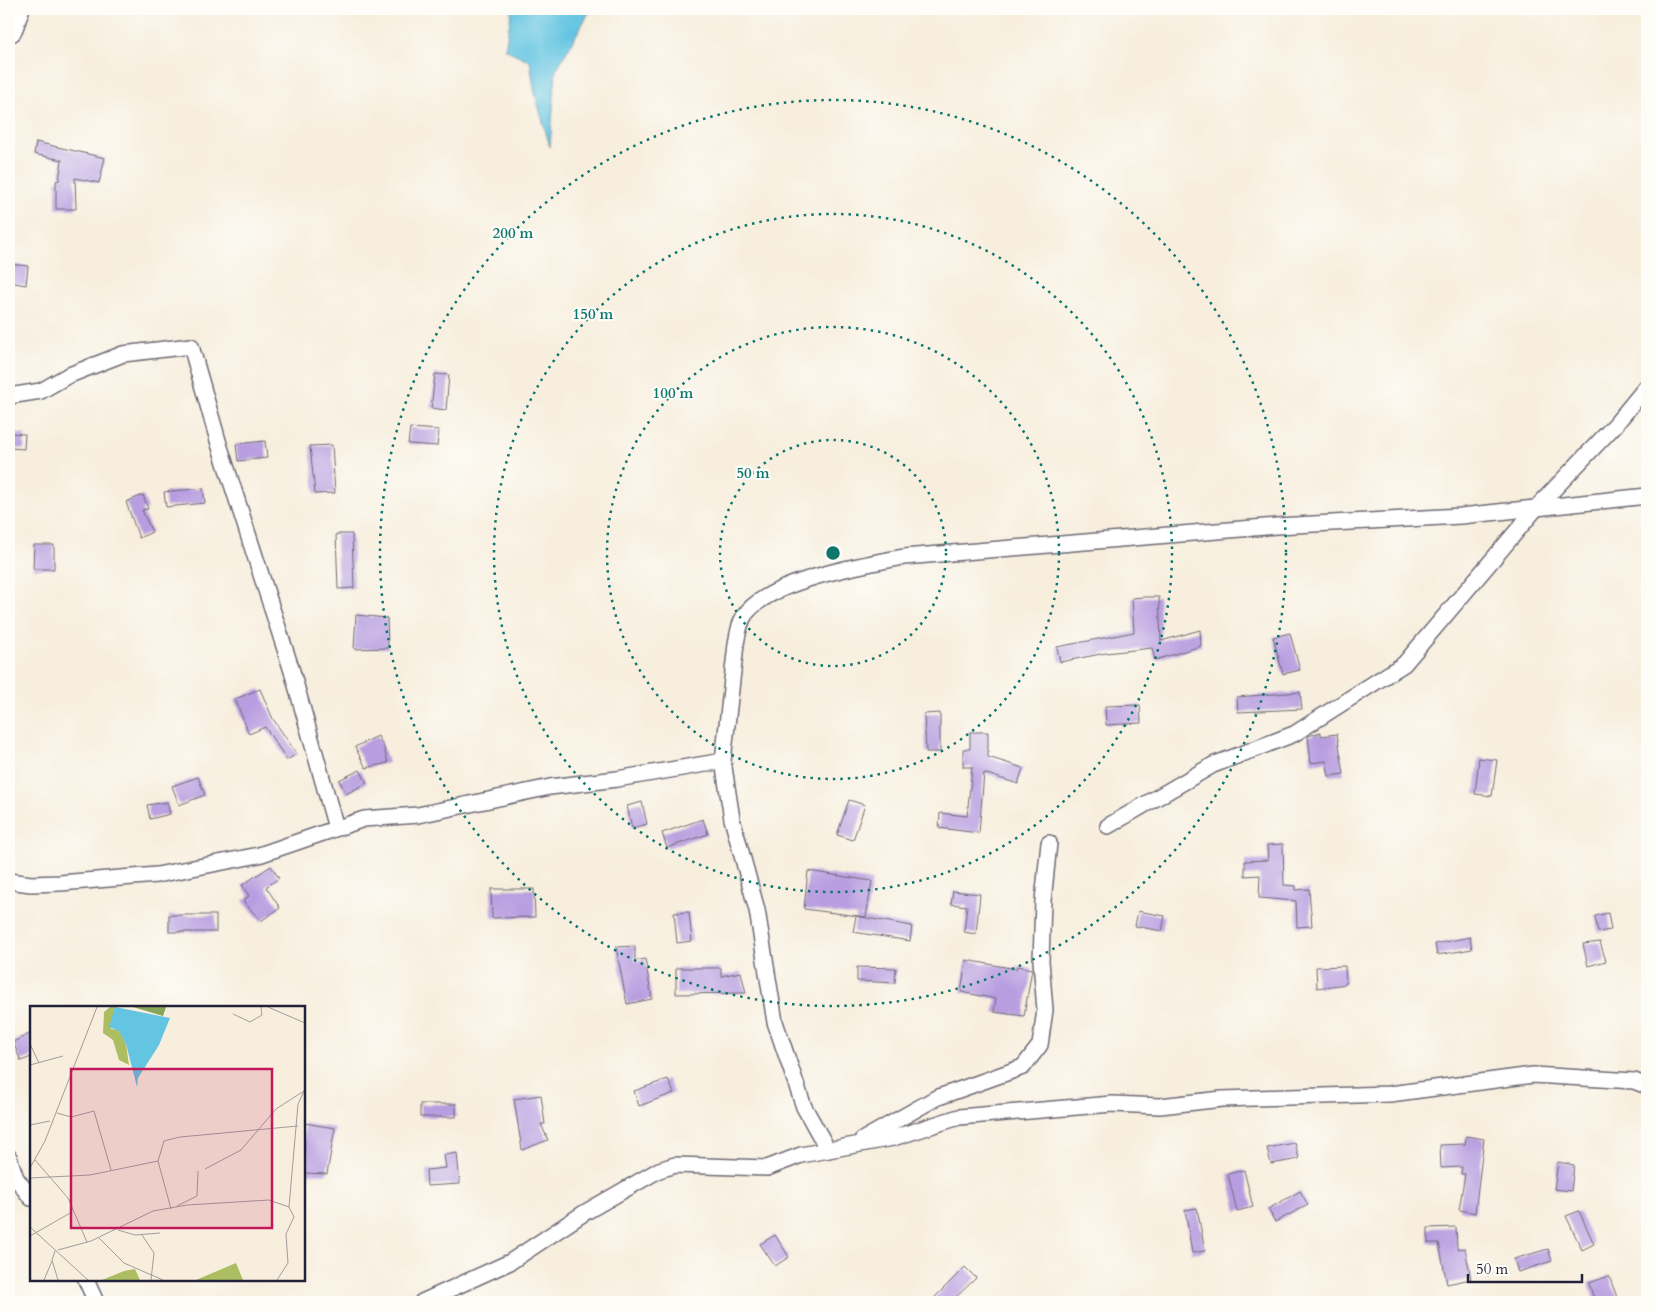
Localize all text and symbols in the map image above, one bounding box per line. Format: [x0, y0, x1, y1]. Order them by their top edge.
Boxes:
text: 200 m [493, 223, 534, 243]
text: 150 m [573, 304, 614, 324]
text: 100 m [653, 383, 694, 403]
text: 50 m [736, 463, 770, 483]
centre of rings [824, 544, 842, 562]
inset map [30, 1006, 305, 1281]
scale bar [1468, 1251, 1582, 1283]
text: 50 m [1476, 1259, 1508, 1279]

